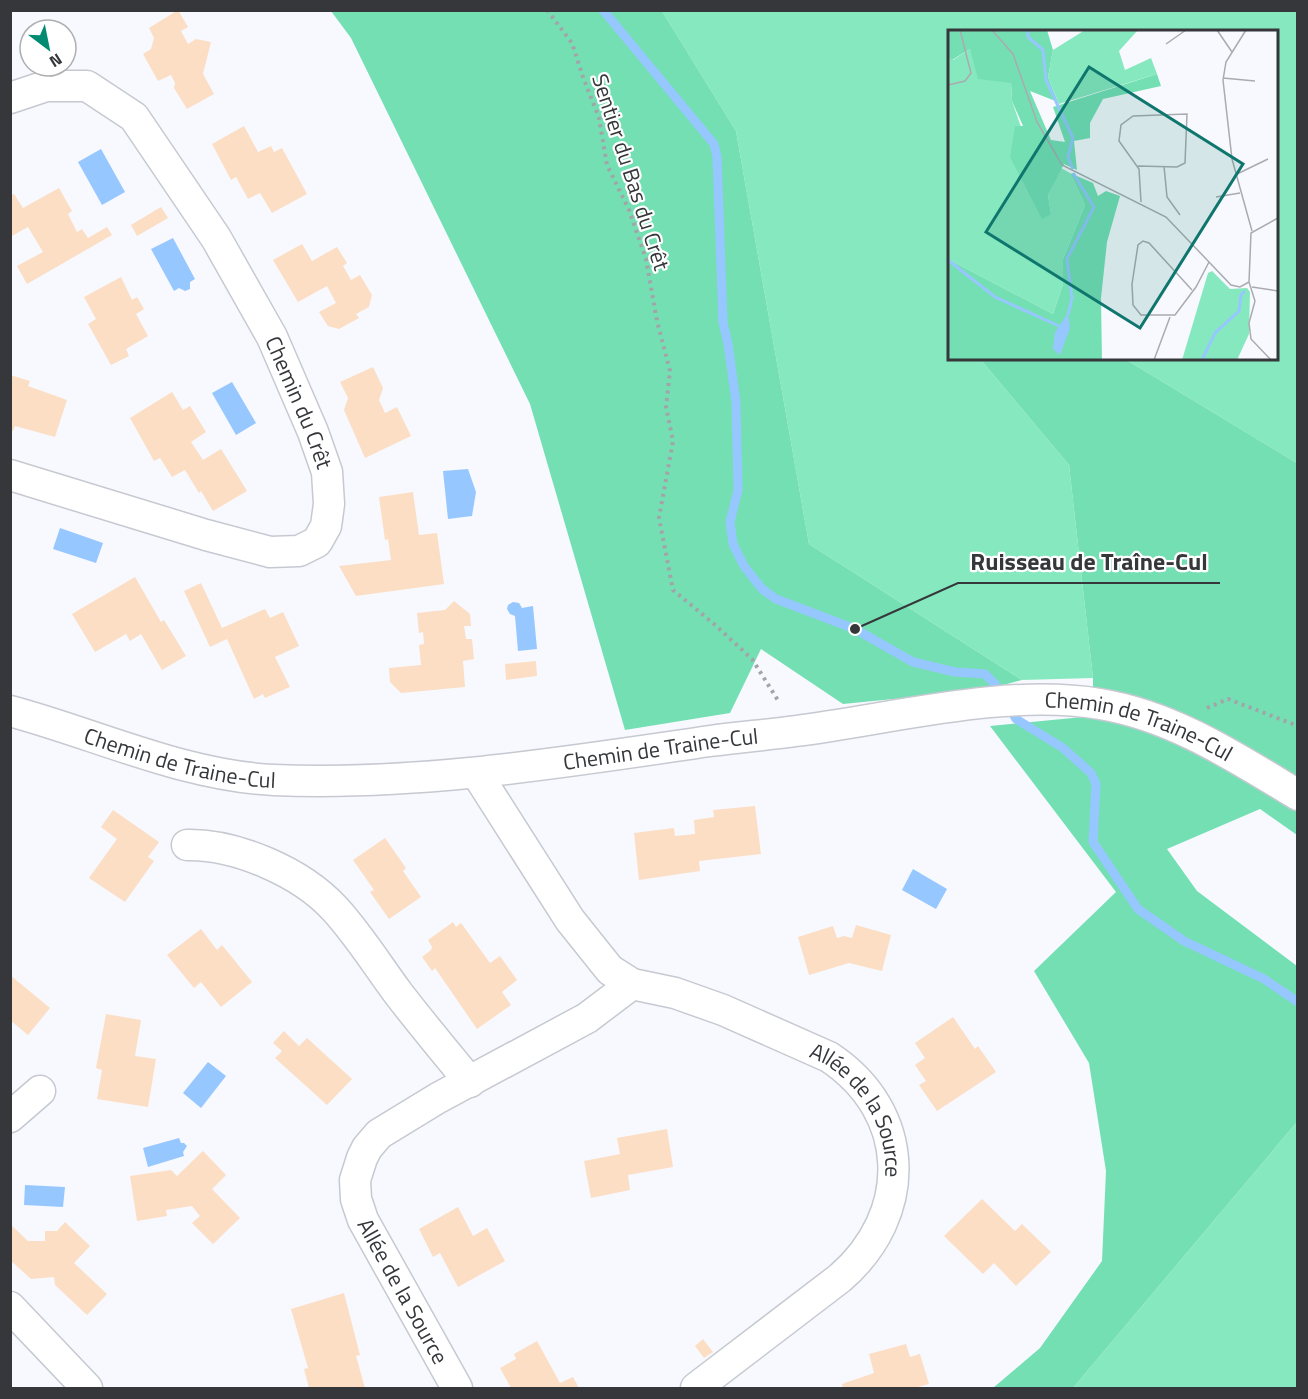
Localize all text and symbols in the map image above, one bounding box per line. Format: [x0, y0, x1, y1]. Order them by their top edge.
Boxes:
north arrow [18, 18, 78, 78]
inset map [948, 30, 1278, 360]
text: N [45, 48, 67, 74]
street label: Sentier du Bas du Crêt [583, 69, 679, 275]
street label: Chemin du Crêt [257, 331, 342, 474]
callout: Ruisseau de Traîne-Cul [958, 541, 1220, 583]
text: Ruisseau de Traîne-Cul [970, 543, 1208, 579]
street label: Chemin de Traine-Cul [1044, 682, 1239, 770]
street label: Chemin de Traine-Cul [80, 718, 277, 797]
street label: Chemin de Traine-Cul [561, 719, 760, 779]
street label: Allée de la Source [805, 1034, 911, 1178]
street label: Allée de la Source [349, 1212, 457, 1370]

